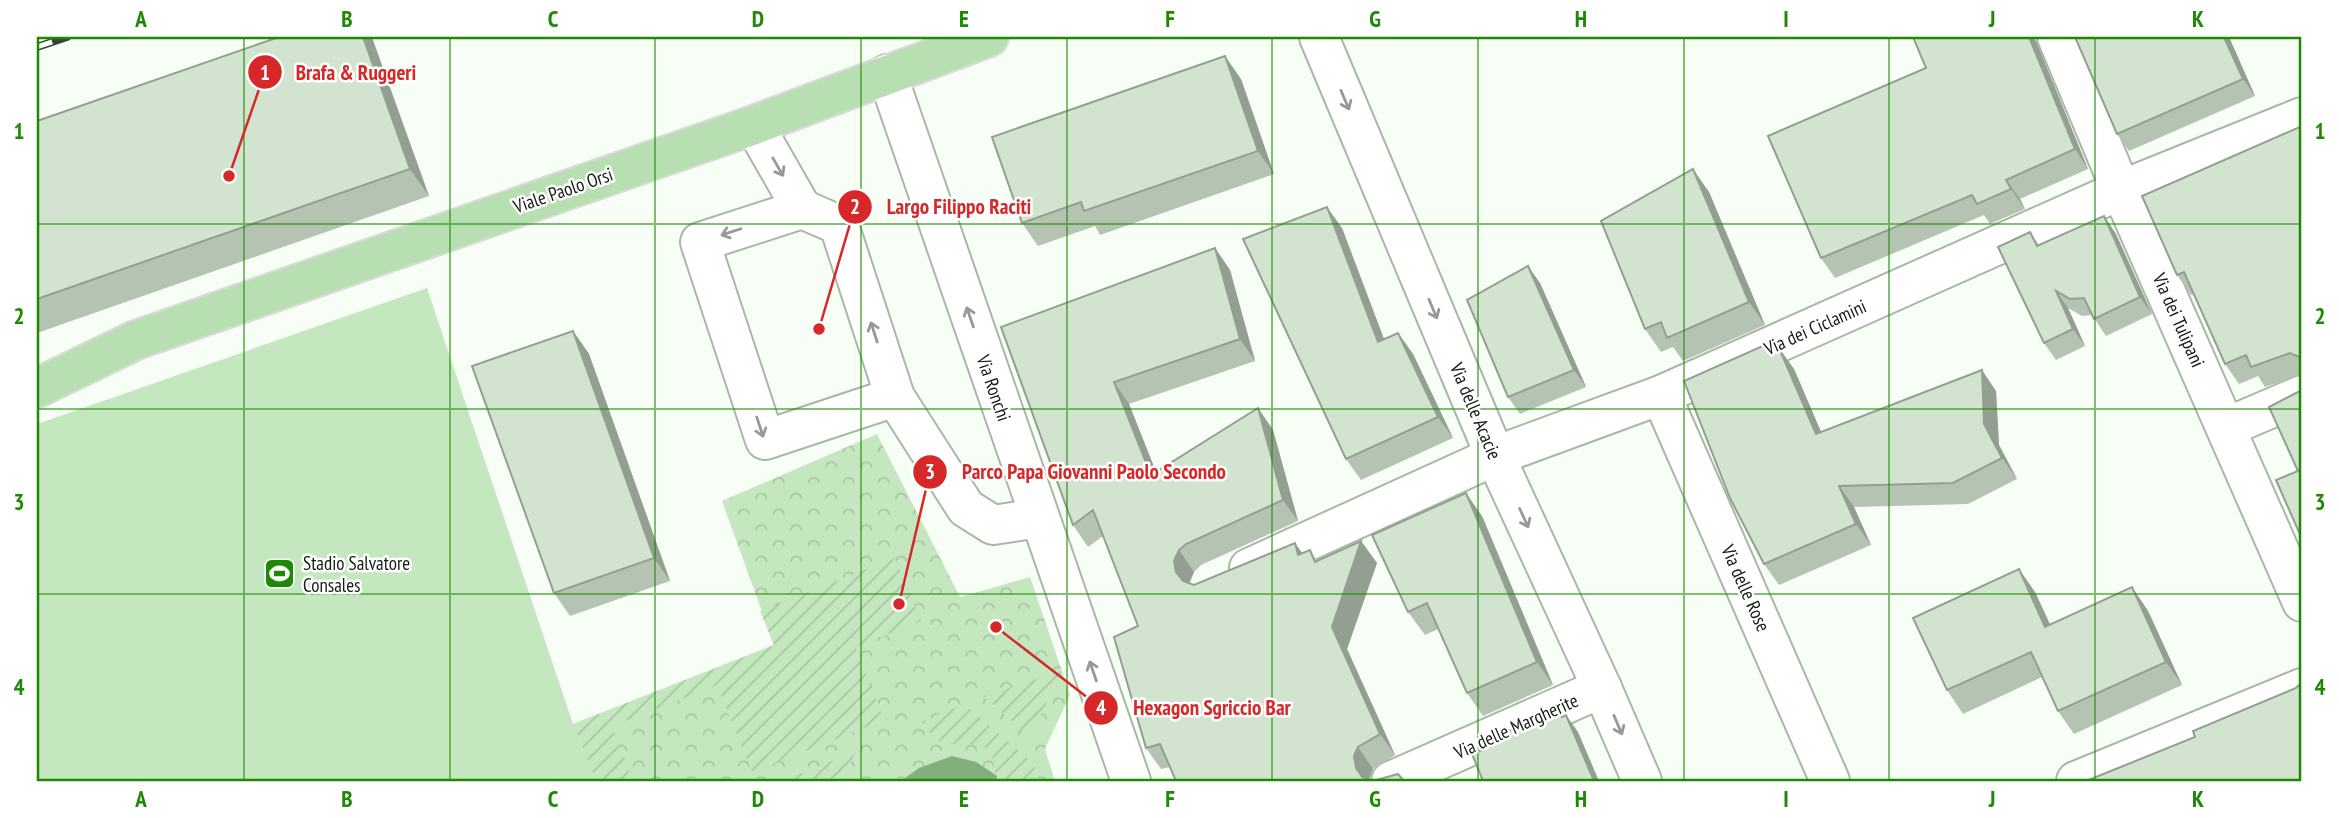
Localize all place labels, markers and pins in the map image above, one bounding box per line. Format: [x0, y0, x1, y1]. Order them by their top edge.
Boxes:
callout: Brafa & Ruggeri [247, 51, 431, 93]
callout: Largo Filippo Raciti [838, 186, 1046, 228]
callout: Parco Papa Giovanni Paolo Secondo [913, 451, 1240, 493]
place label: Stadio Salvatore Consales [303, 551, 410, 597]
sports icon: Stadio Salvatore Consales [263, 557, 297, 591]
callout: Hexagon Sgriccio Bar [1084, 687, 1304, 729]

